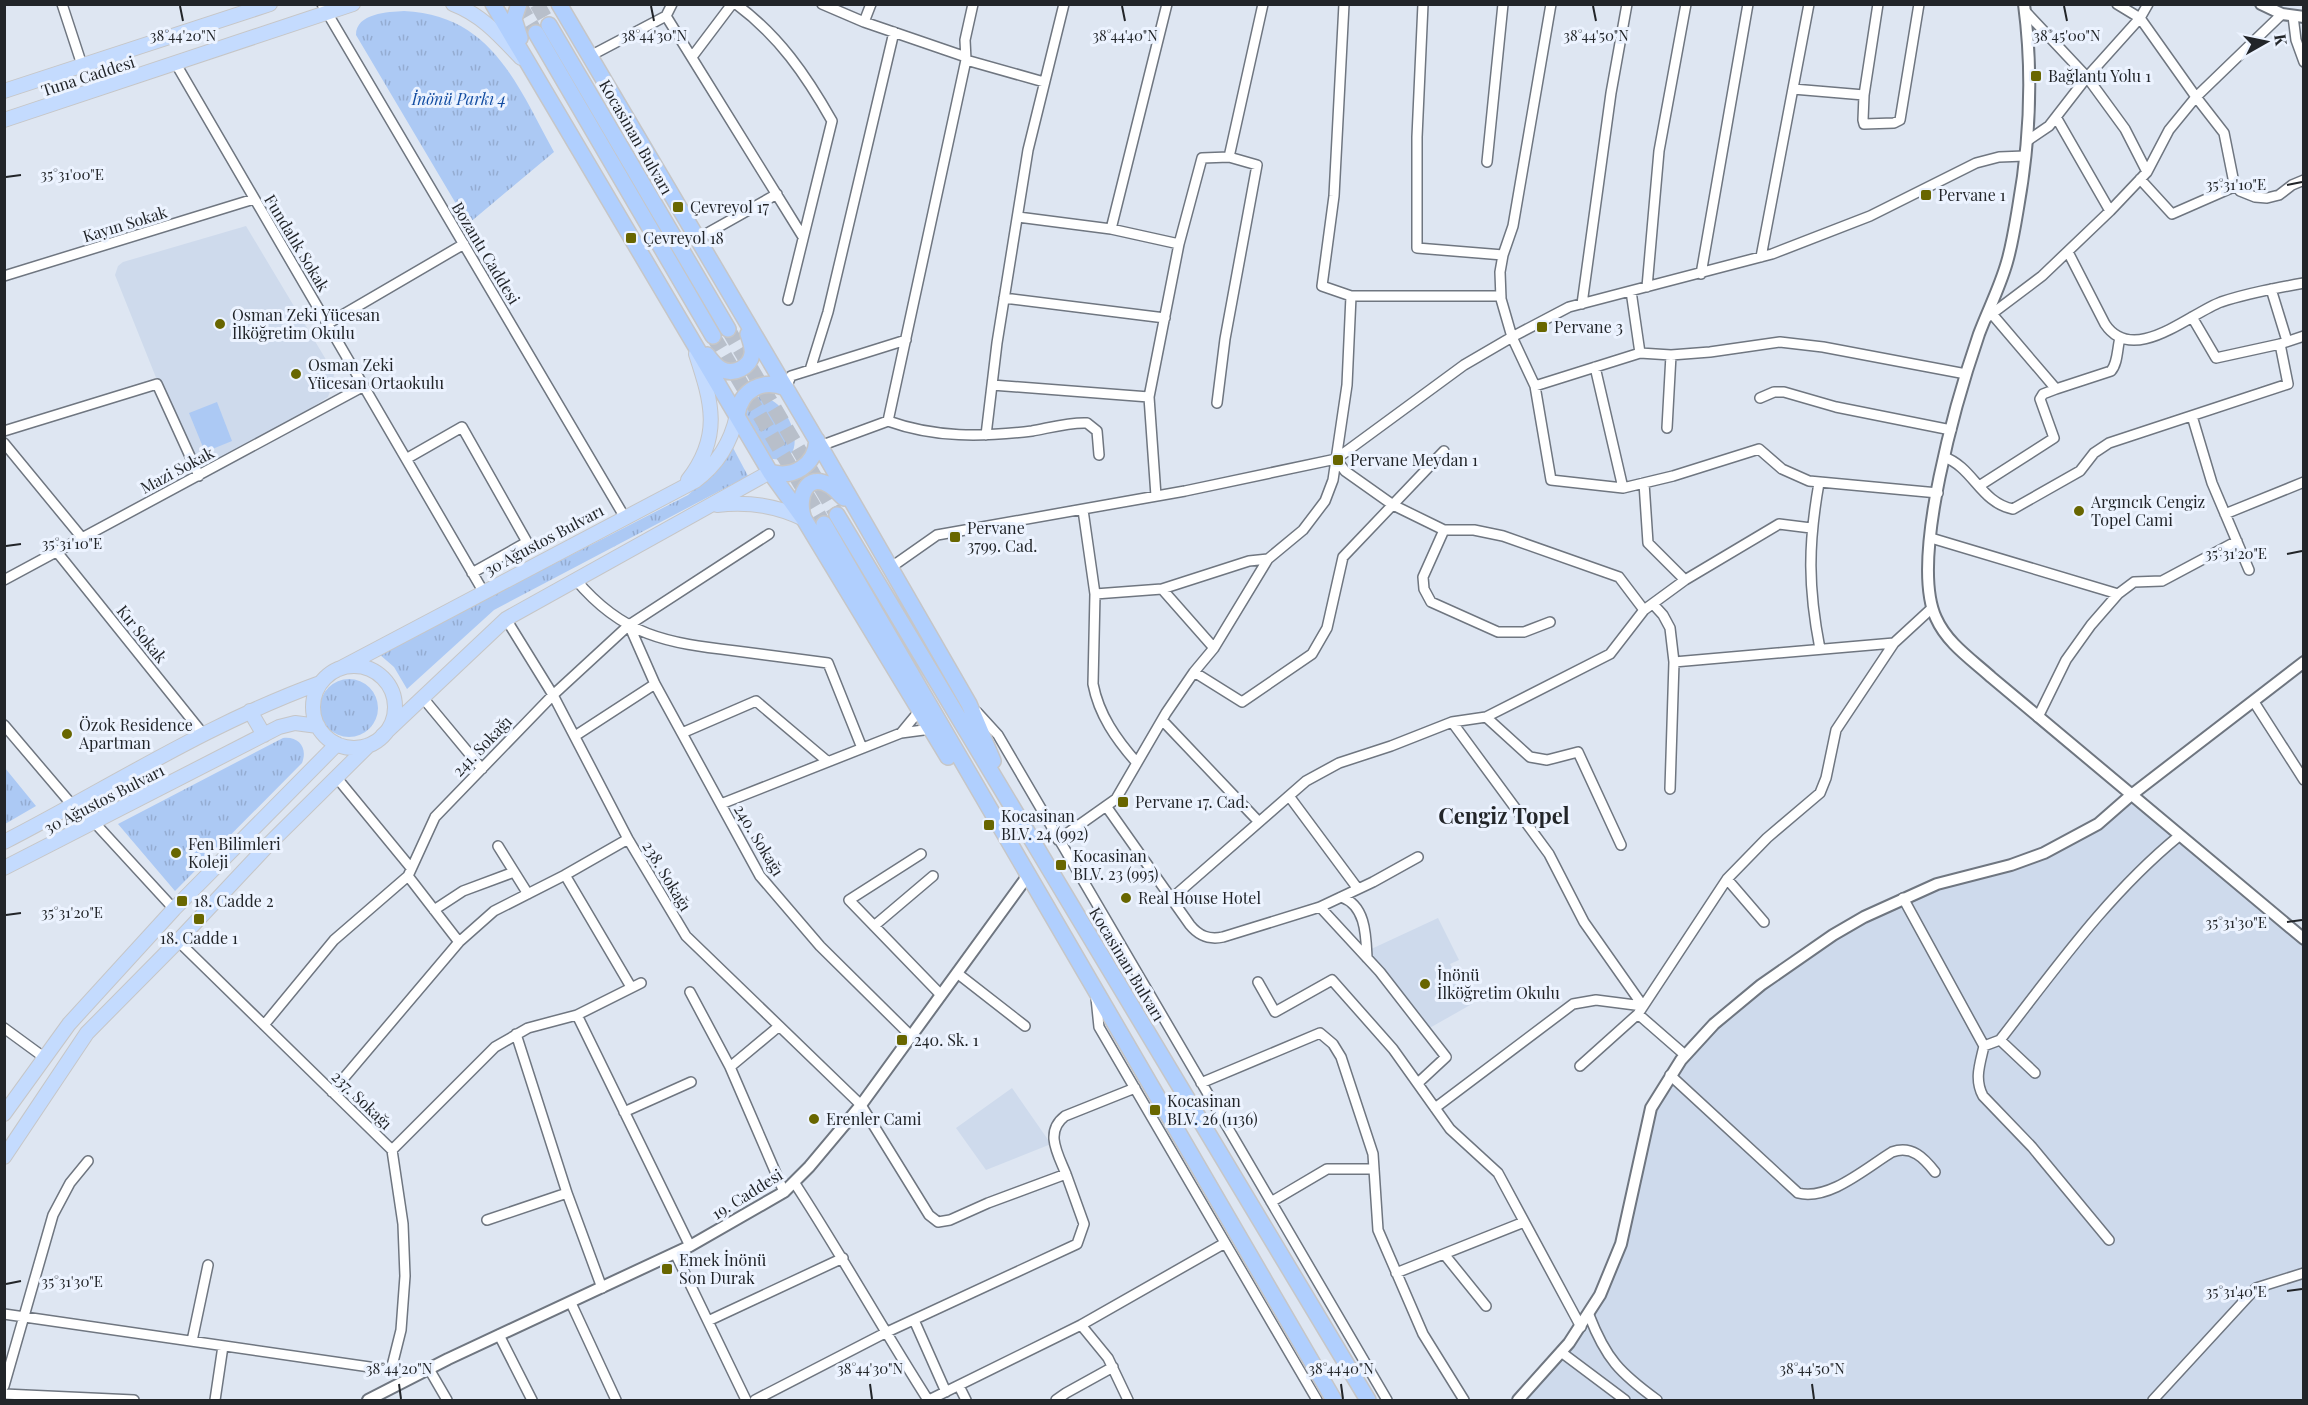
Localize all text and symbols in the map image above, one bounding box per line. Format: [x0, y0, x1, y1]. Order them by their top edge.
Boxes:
north arrow [2236, 12, 2296, 72]
text: 38°44'20"N [150, 25, 217, 45]
text: 38°44'30"N [621, 25, 687, 45]
text: 38°44'40"N [1092, 25, 1158, 45]
text: 38°44'50"N [1563, 25, 1629, 45]
text: 38°45'00"N [2033, 25, 2101, 45]
text: K [2270, 32, 2293, 47]
street label: Tuna Caddesi [39, 50, 137, 100]
place label: Bağlantı Yolu 1 [2048, 65, 2151, 86]
marker: Bağlantı Yolu 1 [2029, 69, 2043, 83]
street label: Kocasinan Bulvarı [595, 76, 678, 198]
park label: İnönü Parkı 4 [411, 88, 506, 109]
text: 35°31'00"E [40, 164, 104, 184]
text: 35°31'10"E [2206, 174, 2266, 194]
place label: Pervane 1 [1938, 184, 2006, 205]
marker: Pervane 1 [1919, 188, 1933, 202]
street label: Fundalık Sokak [260, 190, 335, 295]
place label: Çevreyol 17 [690, 196, 770, 217]
street label: Bozantı Caddesi [448, 198, 525, 308]
marker: Çevreyol 17 [671, 200, 685, 214]
street label: Kayın Sokak [80, 201, 170, 246]
place label: Çevreyol 18 [643, 227, 724, 248]
marker: Çevreyol 18 [624, 231, 638, 245]
place label: Osman Zeki Yücesan İlköğretim Okulu [232, 304, 381, 343]
place label: Pervane 3 [1554, 316, 1623, 337]
marker: Osman Zeki Yücesan İlköğretim Okulu [213, 317, 227, 331]
marker: Pervane 3 [1535, 320, 1549, 334]
place label: Osman Zeki Yücesan Ortaokulu [307, 354, 444, 393]
marker: Osman Zeki Yücesan Ortaokulu [289, 367, 303, 381]
street label: Mazi Sokak [136, 441, 218, 498]
place label: Pervane Meydan 1 [1350, 449, 1478, 470]
marker: Pervane Meydan 1 [1331, 453, 1345, 467]
place label: Argıncık Cengiz Topel Cami [2090, 491, 2206, 530]
street label: 30 Ağustos Bulvarı [480, 499, 607, 580]
marker: Argıncık Cengiz Topel Cami [2072, 504, 2086, 518]
place label: Pervane 3799. Cad. [967, 517, 1037, 556]
marker: Pervane 3799. Cad. [948, 530, 962, 544]
text: 35°31'10"E [42, 533, 102, 553]
text: 35°31'20"E [2205, 543, 2267, 563]
street label: Kır Sokak [113, 600, 172, 667]
street label: 241. Sokağı [448, 711, 516, 780]
place label: Özok Residence Apartman [78, 714, 193, 753]
marker: Özok Residence Apartman [60, 727, 74, 741]
street label: 30 Ağustos Bulvarı [40, 759, 168, 838]
place label: Pervane 17. Cad. [1135, 791, 1249, 812]
marker: Pervane 17. Cad. [1116, 795, 1130, 809]
street label: 240. Sokağı [730, 800, 789, 880]
district label: Cengiz Topel [1438, 800, 1570, 830]
place label: Kocasinan BLV. 24 (992) [1001, 805, 1088, 844]
marker: Kocasinan BLV. 24 (992) [982, 818, 996, 832]
place label: Fen Bilimleri Koleji [188, 833, 281, 872]
street label: 238. Sokağı [638, 837, 697, 915]
place label: Kocasinan BLV. 23 (995) [1073, 845, 1158, 884]
marker: Fen Bilimleri Koleji [169, 846, 183, 860]
marker: Kocasinan BLV. 23 (995) [1054, 858, 1068, 872]
place label: Real House Hotel [1138, 887, 1261, 908]
place label: 18. Cadde 2 [194, 890, 274, 911]
marker: Real House Hotel [1119, 891, 1133, 905]
marker: 18. Cadde 2 [175, 894, 189, 908]
text: 35°31'20"E [41, 902, 103, 922]
street label: Kocasinan Bulvarı [1085, 903, 1170, 1025]
marker: 18. Cadde 1 [192, 912, 206, 926]
text: 35°31'30"E [2205, 912, 2267, 932]
place label: 18. Cadde 1 [160, 927, 238, 948]
place label: İnönü İlköğretim Okulu [1437, 964, 1560, 1003]
marker: İnönü İlköğretim Okulu [1418, 977, 1432, 991]
place label: 240. Sk. 1 [914, 1029, 979, 1050]
marker: 240. Sk. 1 [895, 1033, 909, 1047]
street label: 237. Sokağı [328, 1066, 397, 1134]
place label: Kocasinan BLV. 26 (1136) [1167, 1090, 1258, 1129]
marker: Kocasinan BLV. 26 (1136) [1148, 1103, 1162, 1117]
place label: Erenler Cami [826, 1108, 922, 1129]
marker: Erenler Cami [807, 1112, 821, 1126]
street label: 19. Caddesi [707, 1163, 786, 1224]
place label: Emek İnönü Son Durak [679, 1249, 766, 1288]
marker: Emek İnönü Son Durak [660, 1262, 674, 1276]
text: 35°31'30"E [41, 1271, 103, 1291]
text: 35°31'40"E [2205, 1281, 2267, 1301]
text: 38°44'20"N [366, 1358, 433, 1378]
text: 38°44'30"N [837, 1358, 903, 1378]
text: 38°44'40"N [1308, 1358, 1374, 1378]
text: 38°44'50"N [1779, 1358, 1845, 1378]

